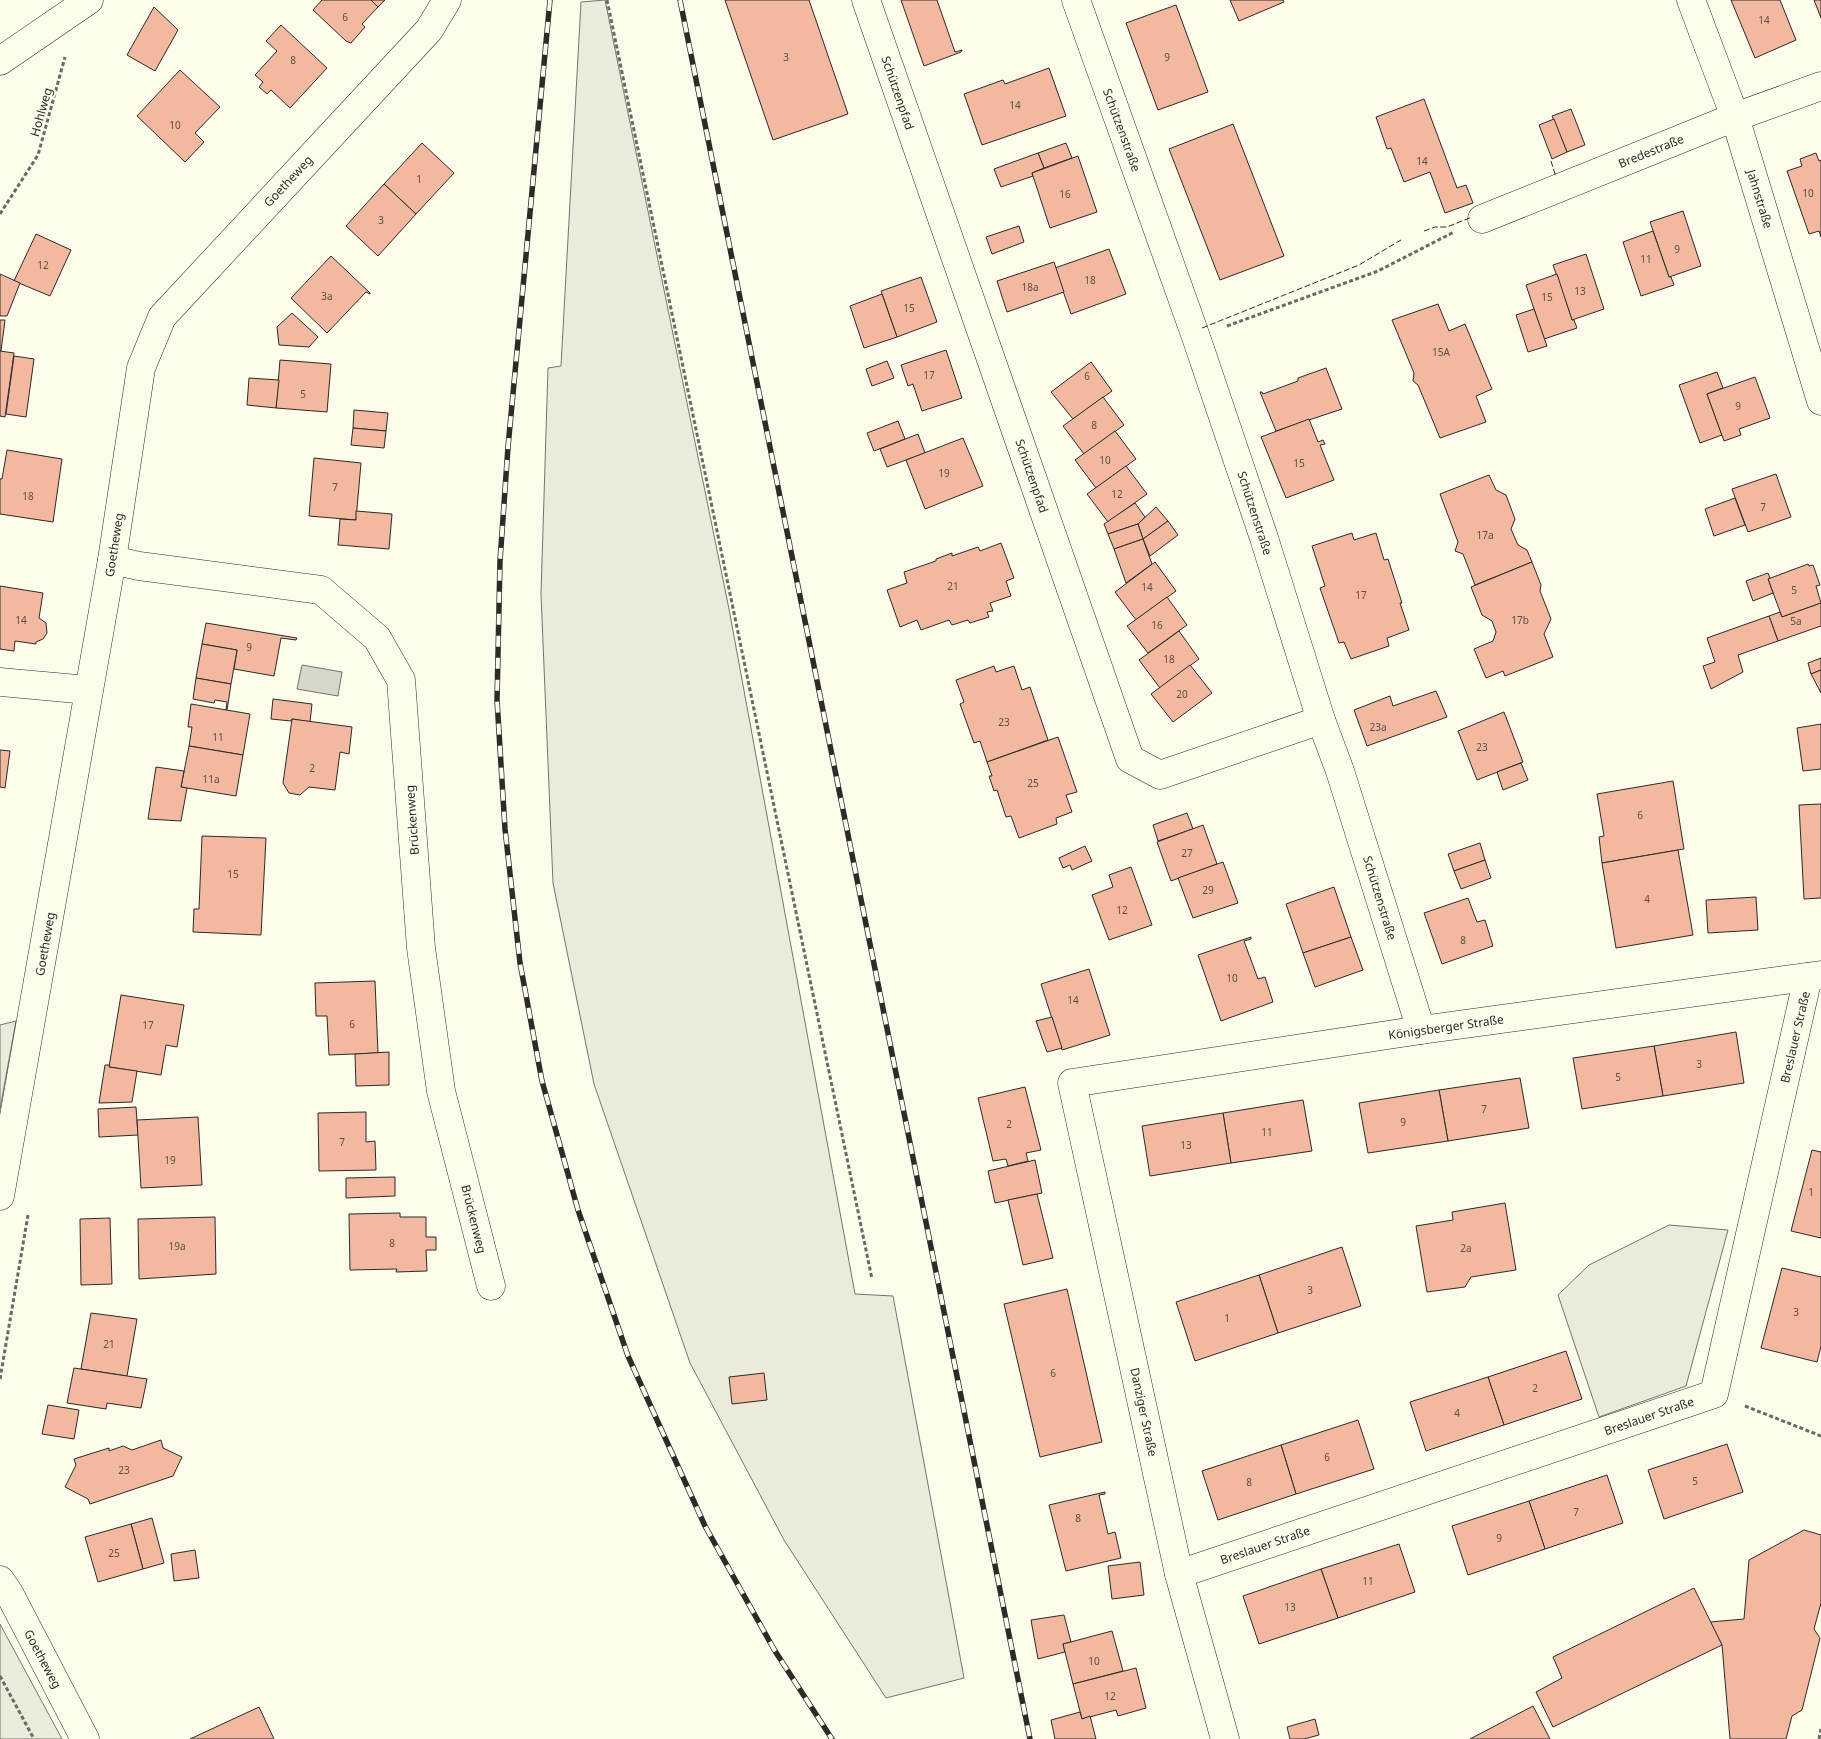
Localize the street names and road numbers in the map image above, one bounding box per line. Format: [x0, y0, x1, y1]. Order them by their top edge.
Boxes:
street label: Schützenpfad [877, 54, 919, 132]
street label: Hohlweg [26, 86, 56, 138]
street label: Schützenstraße [1099, 86, 1145, 174]
street label: Bredestraße [1616, 130, 1687, 172]
street label: Goetheweg [260, 152, 316, 210]
street label: Jahnstraße [1743, 167, 1777, 231]
street label: Schützenpfad [1011, 437, 1053, 515]
street label: Schützenstraße [1233, 469, 1277, 557]
street label: Goetheweg [101, 512, 127, 578]
street label: Brückenweg [401, 784, 423, 856]
street label: Schützenstraße [1359, 854, 1401, 942]
street label: Goetheweg [31, 911, 59, 977]
street label: Breslauer Straße [1776, 989, 1814, 1085]
street label: Königsberger Straße [1387, 1010, 1505, 1044]
street label: Brückenweg [457, 1183, 491, 1255]
street label: Danziger Straße [1126, 1366, 1162, 1458]
street label: Breslauer Straße [1602, 1393, 1696, 1439]
street label: Breslauer Straße [1218, 1522, 1312, 1568]
street label: Goetheweg [20, 1626, 66, 1692]

